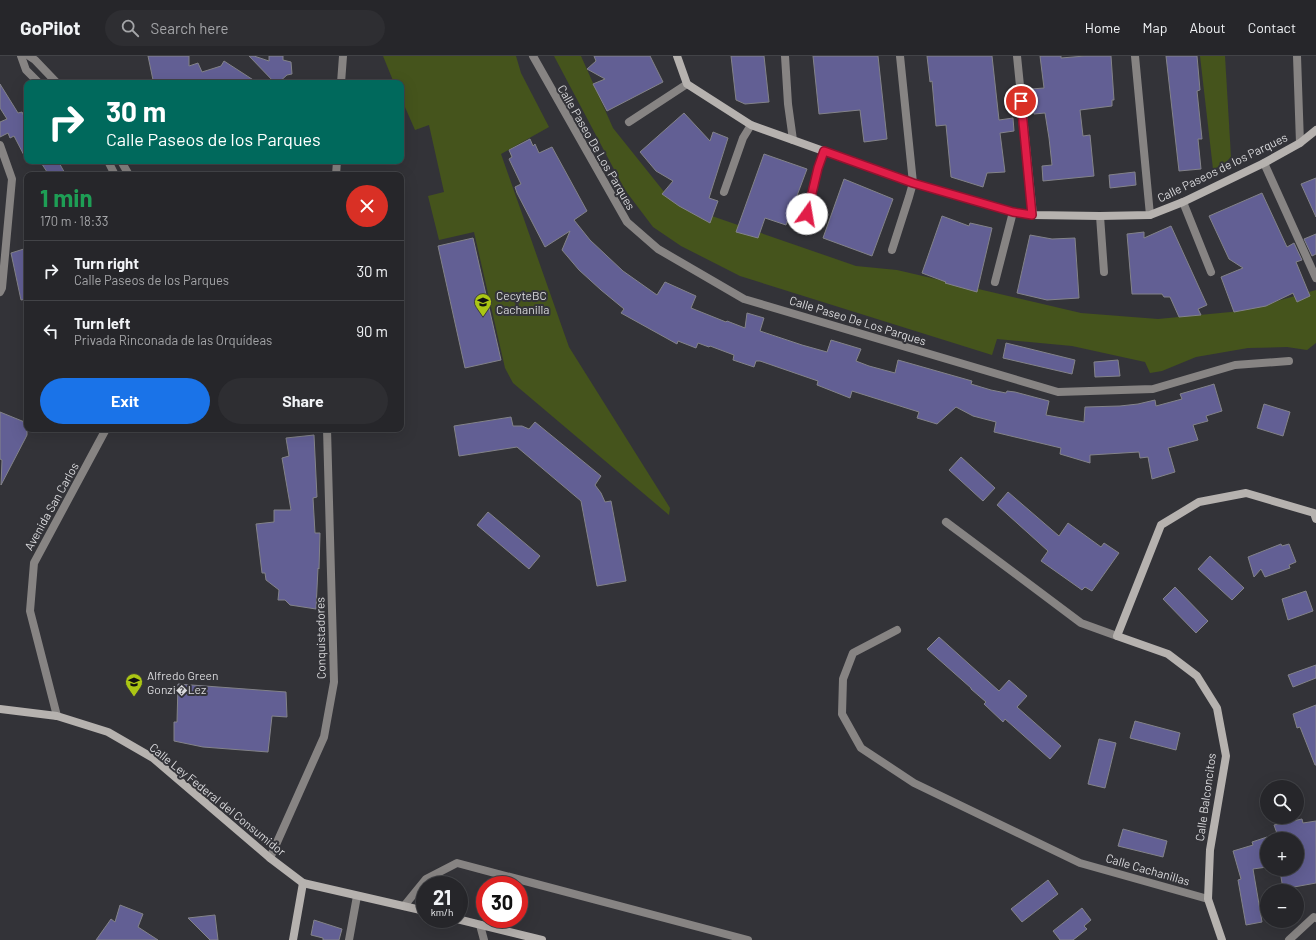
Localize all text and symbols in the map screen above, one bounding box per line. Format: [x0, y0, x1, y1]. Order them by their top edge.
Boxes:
search box [105, 10, 385, 46]
text: GoPilot [20, 16, 81, 39]
icon: search [119, 17, 141, 39]
text: Search here [151, 19, 229, 37]
text: Home [1085, 19, 1121, 36]
text: Map [1143, 19, 1167, 36]
text: About [1189, 19, 1226, 36]
text: Contact [1248, 19, 1296, 36]
street label: Calle Paseo De Los Parques [555, 82, 639, 212]
pin [1004, 84, 1038, 118]
icon: arrive [1010, 90, 1032, 112]
text: 30 m [106, 94, 166, 128]
icon: right [40, 96, 92, 148]
text: Calle Paseos de los Parques [106, 128, 321, 150]
street label: Calle Paseos de los Parques [1155, 129, 1290, 205]
text: 1 min [40, 183, 93, 212]
button: close [346, 185, 388, 227]
position arrow [786, 193, 828, 235]
text: 170 m · 18:33 [40, 213, 108, 229]
text: Turn right [74, 254, 139, 272]
icon: right [40, 260, 62, 282]
text: 30 m [356, 262, 388, 280]
text: Calle Paseos de los Parques [74, 272, 229, 288]
place label: CecyteBC Cachanilla [496, 288, 549, 316]
school or university icon: CecyteBC Cachanilla [473, 292, 493, 317]
street label: Calle Paseo De Los Parques [788, 293, 928, 348]
text: Turn left [74, 314, 130, 332]
icon: left [40, 320, 62, 342]
text: 90 m [356, 322, 388, 340]
text: Privada Rinconada de las Orquídeas [74, 332, 272, 348]
button: Exit [40, 378, 210, 424]
button: Share [218, 378, 388, 424]
street label: Avenida San Carlos [21, 459, 81, 552]
street label: Conquistadores [312, 597, 328, 679]
place label: Alfredo Green Gonzi�Lez [147, 668, 218, 696]
school or university icon: Alfredo Green Gonzi�Lez [124, 672, 144, 697]
street label: Calle Ley Federal del Consumidor [147, 740, 289, 859]
street label: Calle Balconcitos [1192, 752, 1218, 842]
map controls [1260, 780, 1304, 928]
button: search [1260, 780, 1304, 824]
button: + [1260, 832, 1304, 876]
street label: Calle Cachanillas [1104, 850, 1192, 888]
speed limit sign: 30 [476, 876, 528, 928]
button: − [1260, 884, 1304, 928]
text: 21 [433, 885, 451, 909]
text: km/h [431, 906, 453, 918]

